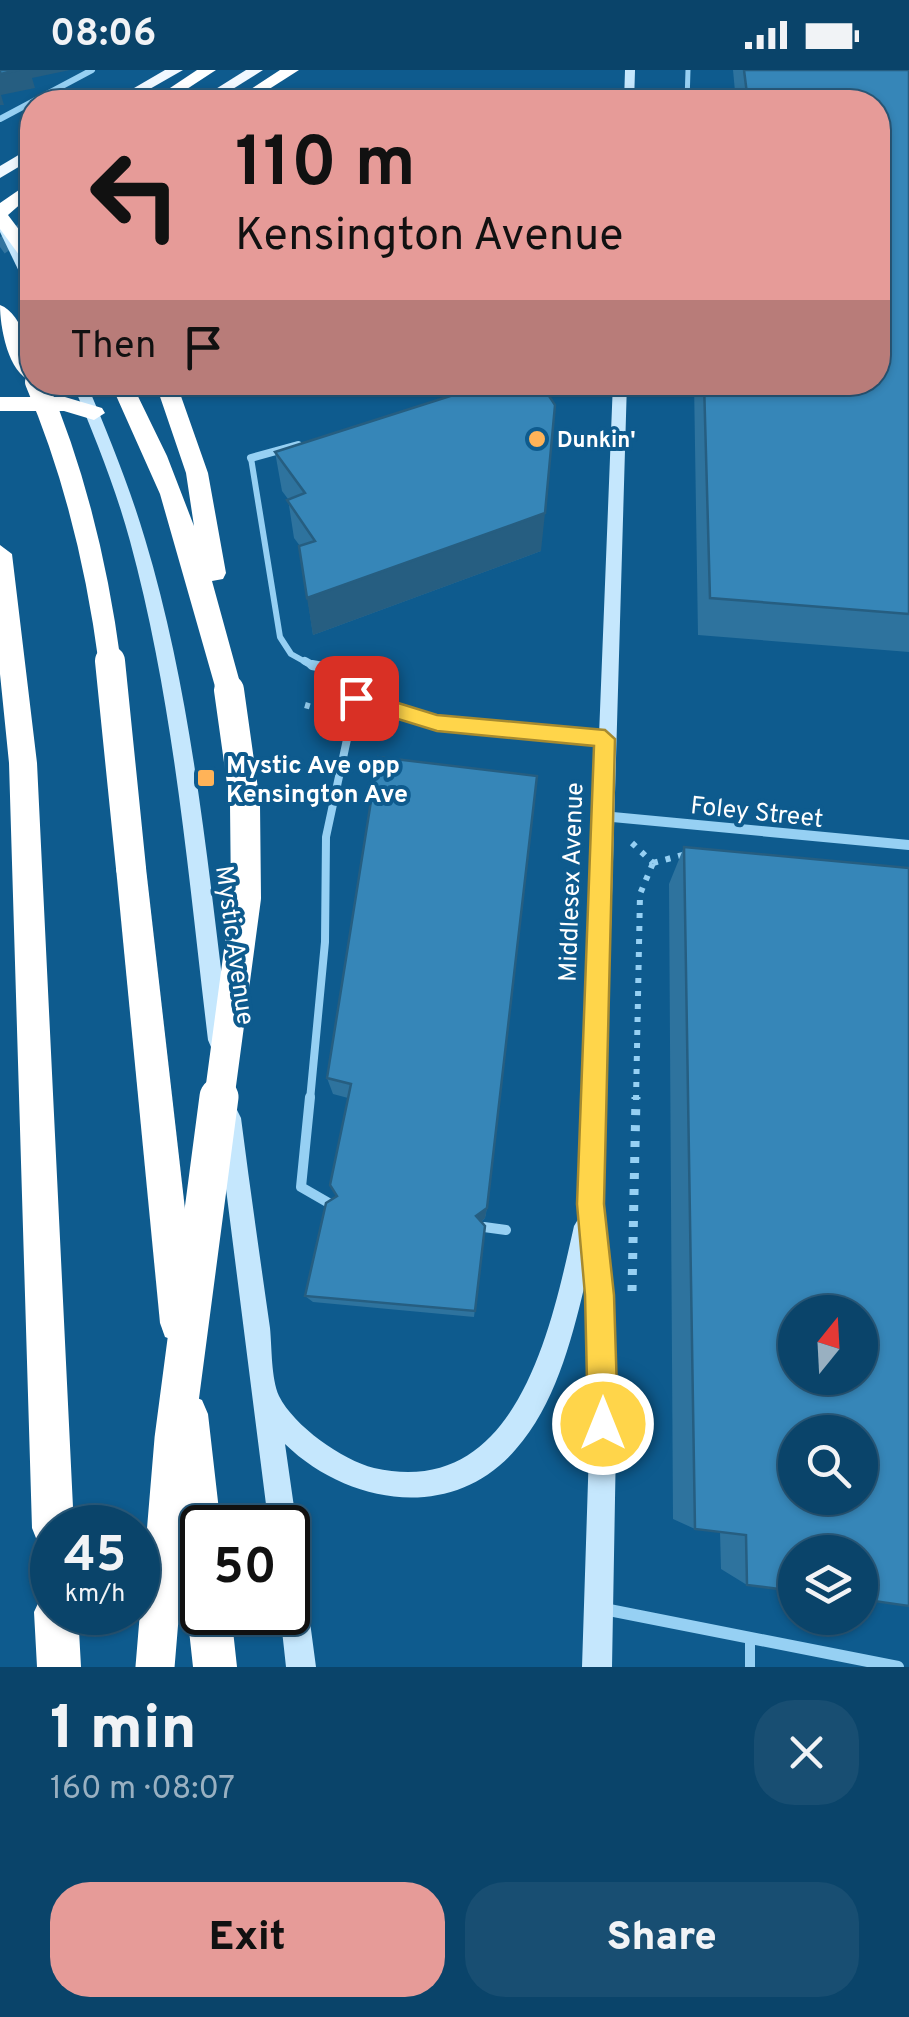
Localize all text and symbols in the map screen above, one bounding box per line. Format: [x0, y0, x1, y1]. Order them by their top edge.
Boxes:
text: 08:06 [50, 11, 156, 60]
text: 110 m [235, 122, 416, 211]
icon: left [70, 130, 200, 260]
text: Kensington Avenue [235, 209, 623, 266]
icon: arrive [176, 320, 231, 375]
text: Then [70, 323, 156, 372]
marker: Dunkin' [526, 428, 548, 450]
place label: Dunkin' [557, 428, 636, 455]
pin [314, 656, 399, 741]
icon: arrive [329, 671, 384, 726]
place label: Mystic Ave opp Kensington Ave [226, 751, 408, 812]
marker: Mystic Ave opp Kensington Ave [195, 767, 217, 789]
street label: Middlesex Avenue [554, 782, 592, 983]
street label: Foley Street [689, 791, 825, 837]
street label: Mystic Avenue [206, 864, 260, 1027]
north arrow [778, 1295, 878, 1395]
map controls [778, 1295, 878, 1635]
position arrow [551, 1372, 655, 1476]
button: search [778, 1415, 878, 1515]
speed limit sign: 50 [180, 1505, 310, 1635]
text: 45 [64, 1526, 126, 1589]
button: layers [778, 1535, 878, 1635]
text: km/h [65, 1579, 125, 1611]
text: 1 min [50, 1694, 197, 1770]
button: close [754, 1700, 859, 1805]
text: 160 m · 08:07 [50, 1770, 235, 1810]
button: Exit [50, 1882, 445, 1997]
button: Share [465, 1882, 859, 1997]

